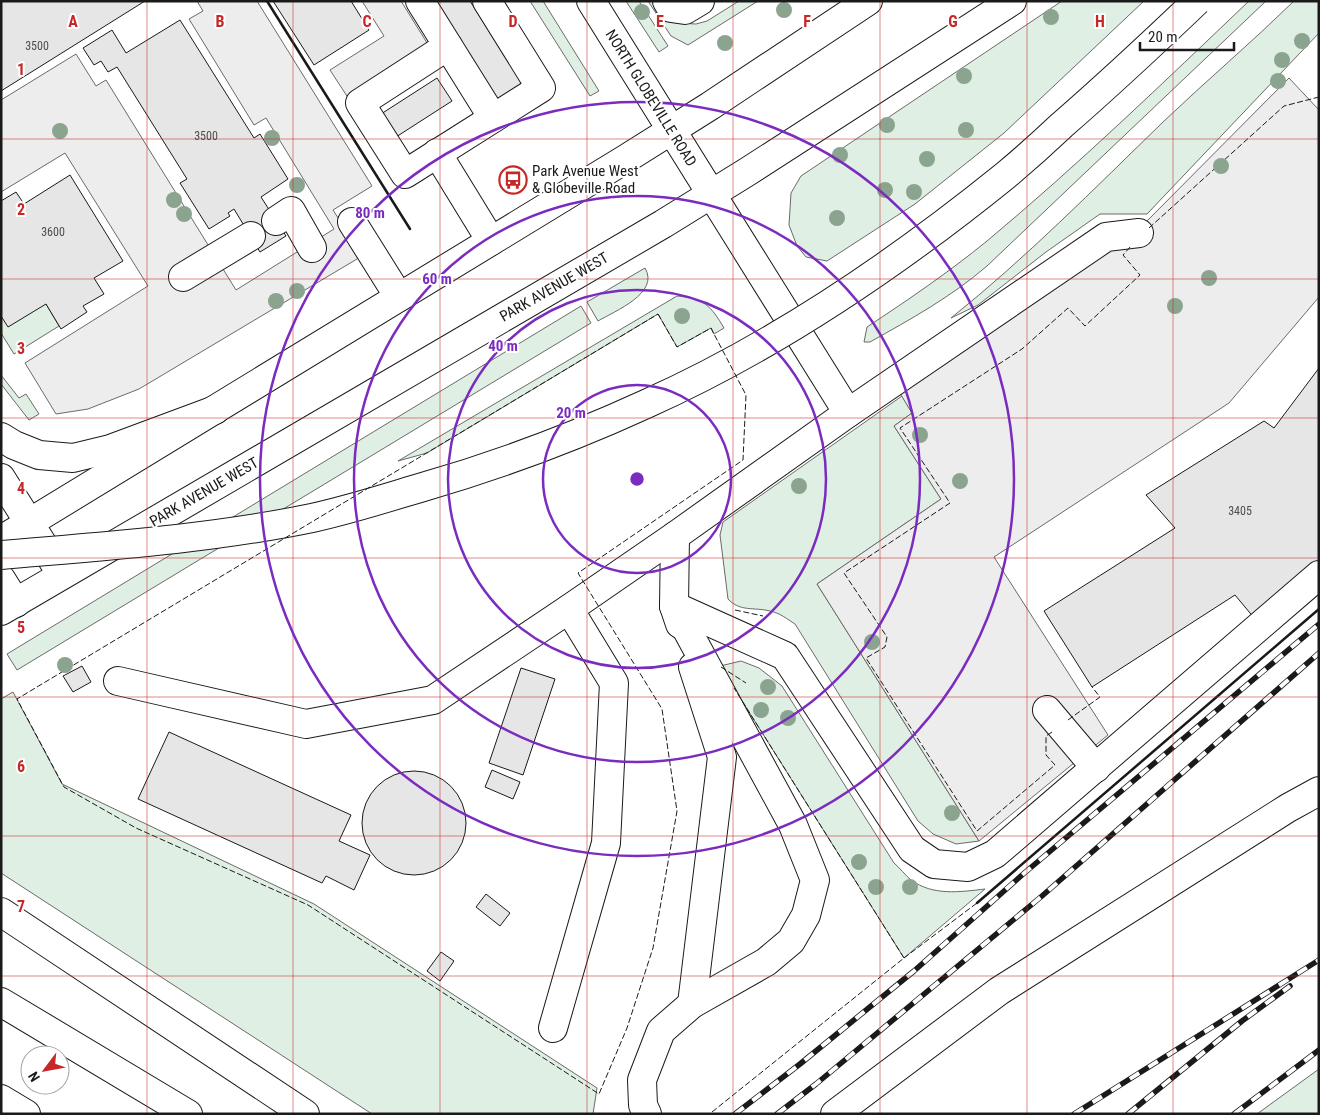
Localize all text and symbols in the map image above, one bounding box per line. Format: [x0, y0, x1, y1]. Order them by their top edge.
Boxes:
text: A [68, 12, 78, 31]
text: B [216, 12, 225, 31]
text: C [362, 12, 372, 31]
text: D [508, 12, 518, 31]
text: E [656, 12, 664, 31]
text: F [803, 12, 811, 31]
text: G [948, 12, 958, 31]
text: H [1095, 12, 1105, 31]
scale bar [1140, 20, 1234, 52]
street label: NORTH GLOBEVILLE ROAD [602, 26, 700, 170]
text: 20 m [1148, 28, 1178, 46]
house number: 3500 [25, 39, 49, 53]
text: 1 [17, 60, 25, 79]
house number: 3500 [194, 129, 218, 143]
place label: Park Avenue West & Globeville Road [532, 162, 638, 197]
bus stop icon: Park Avenue West & Globeville Road [498, 165, 528, 195]
text: 2 [17, 200, 25, 219]
text: 80 m [355, 204, 385, 222]
house number: 3600 [41, 225, 65, 239]
street label: PARK AVENUE WEST [496, 248, 612, 325]
text: 60 m [422, 270, 452, 288]
text: 40 m [488, 337, 518, 355]
text: 3 [17, 339, 25, 358]
text: 20 m [556, 404, 586, 422]
street label: PARK AVENUE WEST [146, 453, 262, 530]
centre of rings [628, 470, 646, 488]
text: 4 [17, 479, 25, 498]
house number: 3405 [1228, 504, 1252, 518]
text: 5 [17, 618, 25, 637]
text: 6 [17, 757, 25, 776]
text: 7 [17, 897, 25, 916]
north arrow [20, 1045, 70, 1095]
text: N [25, 1069, 43, 1085]

